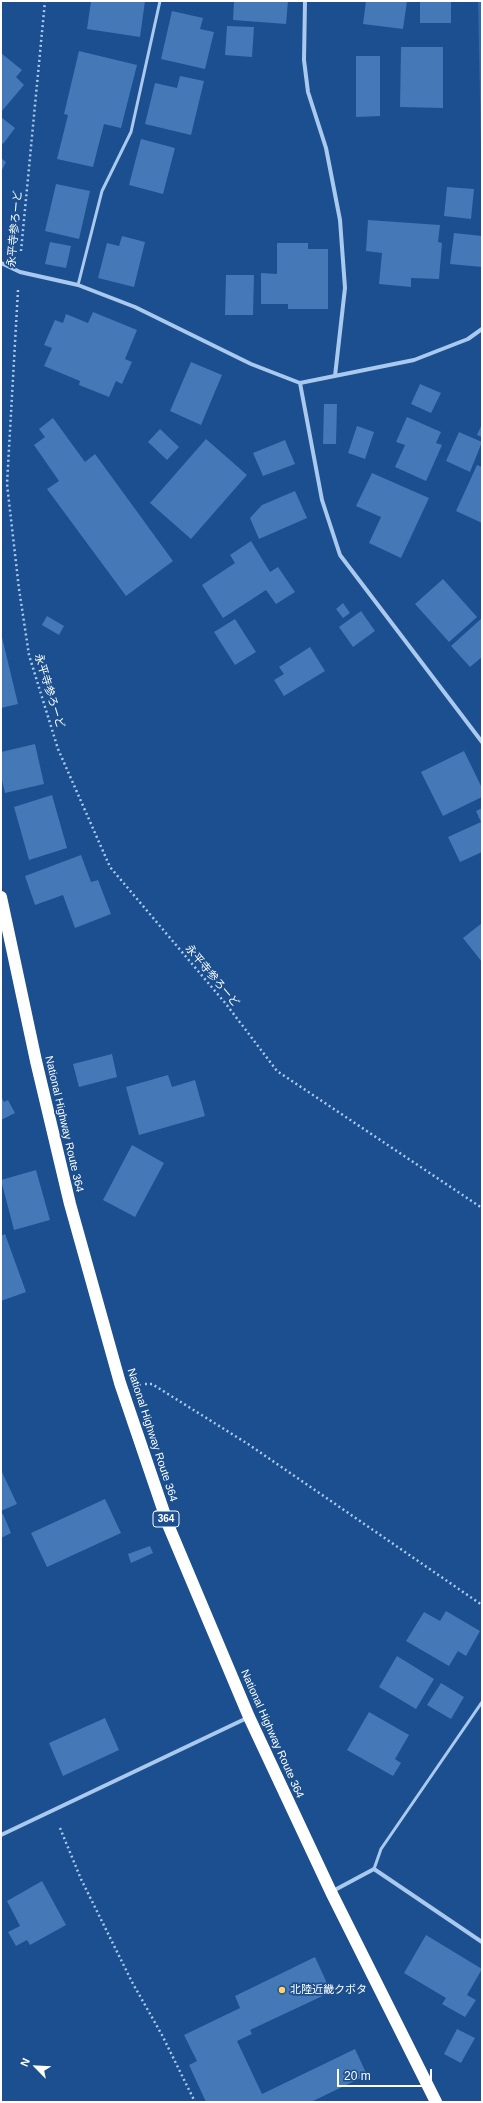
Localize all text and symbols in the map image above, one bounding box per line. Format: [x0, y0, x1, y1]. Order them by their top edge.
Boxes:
street label: 永平寺参ろーど [5, 190, 25, 268]
street label: 永平寺参ろーど [31, 652, 67, 730]
street label: 永平寺参ろーど [182, 942, 242, 1010]
street label: National Highway Route 364 [42, 1055, 86, 1193]
street label: National Highway Route 364 [124, 1367, 180, 1503]
road number: 364 [153, 1511, 179, 1527]
street label: National Highway Route 364 [238, 1668, 306, 1800]
place label: 北陸近畿クボタ [290, 1983, 367, 1997]
marker: 北陸近畿クボタ [277, 1985, 287, 1995]
north arrow [16, 2047, 56, 2087]
text: N [18, 2056, 32, 2068]
scale bar [339, 2061, 434, 2087]
text: 20 m [344, 2069, 371, 2083]

